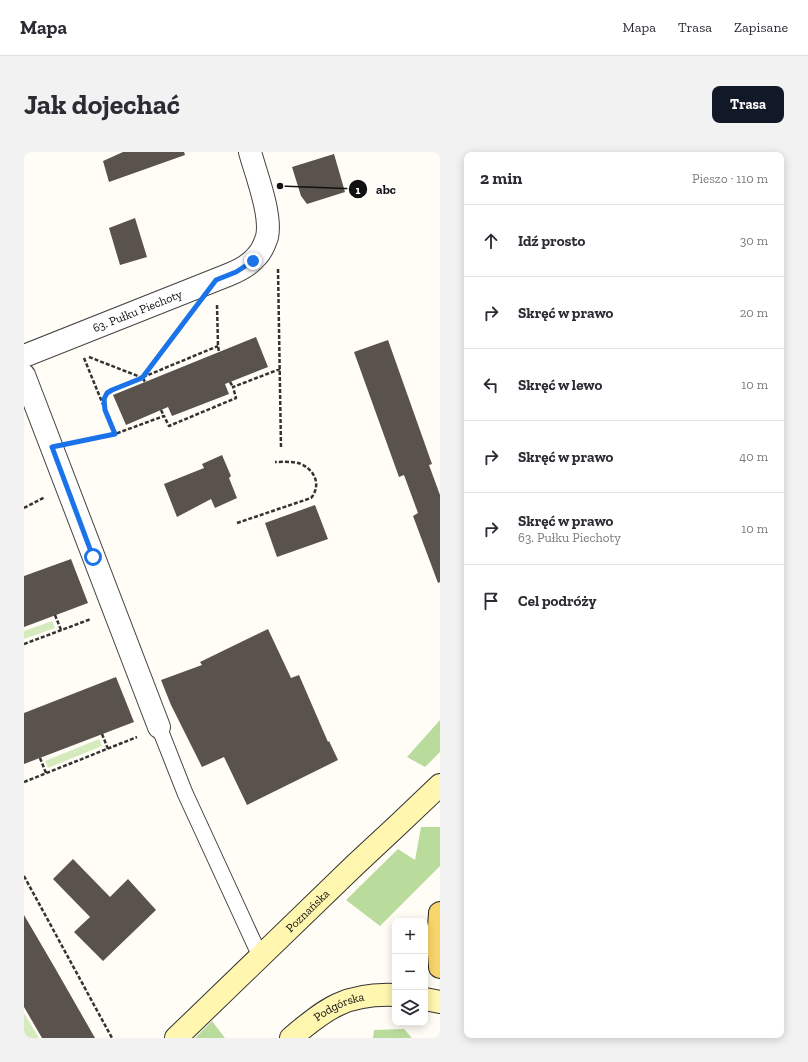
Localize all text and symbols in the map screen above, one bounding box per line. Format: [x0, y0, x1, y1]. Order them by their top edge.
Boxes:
text: Mapa [20, 16, 67, 39]
text: Mapa [623, 19, 656, 36]
text: Trasa [678, 19, 712, 36]
text: Zapisane [734, 19, 788, 36]
button: Trasa [712, 86, 784, 123]
text: Jak dojechać [24, 88, 180, 121]
text: 2 min [480, 168, 522, 188]
text: Pieszo · 110 m [692, 171, 768, 186]
callout: abc [348, 177, 403, 202]
text: abc [376, 182, 396, 197]
text: 1 [356, 183, 361, 197]
icon: ahead [480, 230, 502, 252]
text: Idź prosto [518, 232, 585, 250]
text: 30 m [740, 233, 768, 248]
route end [244, 252, 262, 270]
street label: 63. Pułku Piechoty [91, 287, 185, 335]
icon: right [480, 302, 502, 324]
text: Skręć w prawo [518, 304, 613, 322]
text: 20 m [740, 305, 768, 320]
icon: left [480, 374, 502, 396]
text: Skręć w lewo [518, 376, 602, 394]
text: 10 m [741, 377, 768, 392]
icon: right [480, 446, 502, 468]
text: Skręć w prawo [518, 448, 613, 466]
text: 40 m [739, 449, 768, 464]
text: Skręć w prawo [518, 512, 613, 530]
icon: right [480, 518, 502, 540]
text: 10 m [741, 521, 768, 536]
text: 63. Pułku Piechoty [518, 530, 621, 545]
route start [84, 548, 102, 566]
icon: arrive [480, 590, 502, 612]
text: Cel podróży [518, 592, 596, 610]
street label: Poznańska [283, 886, 332, 935]
map controls [392, 918, 428, 1026]
button: + [392, 918, 428, 954]
button: − [392, 954, 428, 990]
street label: Podgórska [311, 990, 366, 1024]
button: layers [392, 990, 428, 1026]

